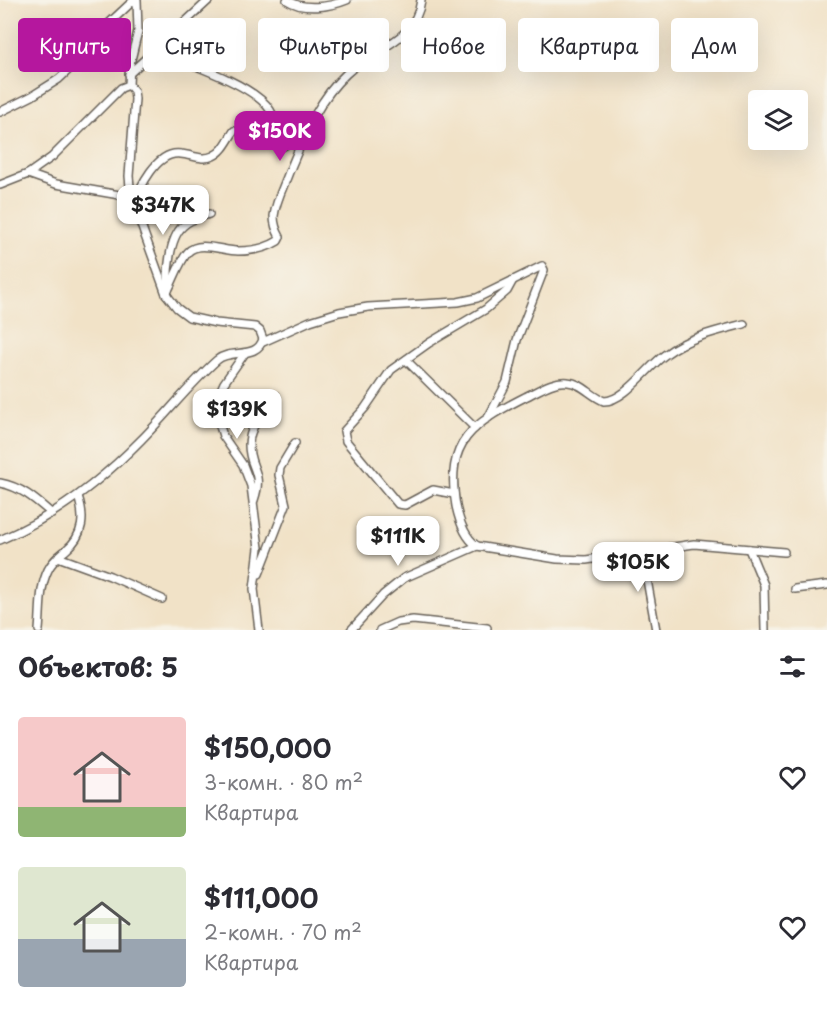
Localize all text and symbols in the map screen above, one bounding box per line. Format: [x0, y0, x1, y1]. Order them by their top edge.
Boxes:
chip: Купить [18, 18, 131, 72]
chip: Снять [143, 18, 246, 72]
chip: Фильтры [258, 18, 389, 72]
chip: Новое [401, 18, 506, 72]
chip: Квартира [518, 18, 659, 72]
chip: Дом [671, 18, 758, 72]
map controls [748, 90, 808, 150]
button: layers [748, 90, 808, 150]
pin: $150K [238, 111, 322, 162]
text: $150K [248, 115, 312, 145]
pin: $347K [121, 185, 205, 236]
text: $347K [131, 189, 195, 219]
pin: $139K [195, 389, 279, 440]
text: $139K [207, 393, 267, 423]
pin: $111K [356, 516, 440, 567]
text: $111K [370, 520, 426, 550]
pin: $105K [596, 542, 680, 593]
text: $105K [606, 546, 670, 576]
text: Объектов: 5 [18, 647, 178, 686]
icon: filters [776, 650, 809, 683]
text: $150,000 [204, 728, 332, 767]
icon: home [66, 741, 138, 813]
icon: heart [776, 761, 809, 794]
text: 3-комн. · 80 m² [204, 767, 363, 797]
text: Квартира [204, 797, 298, 827]
text: $111,000 [204, 878, 318, 917]
icon: home [66, 891, 138, 963]
icon: heart [776, 911, 809, 944]
text: 2-комн. · 70 m² [204, 917, 362, 947]
text: Квартира [204, 947, 298, 977]

